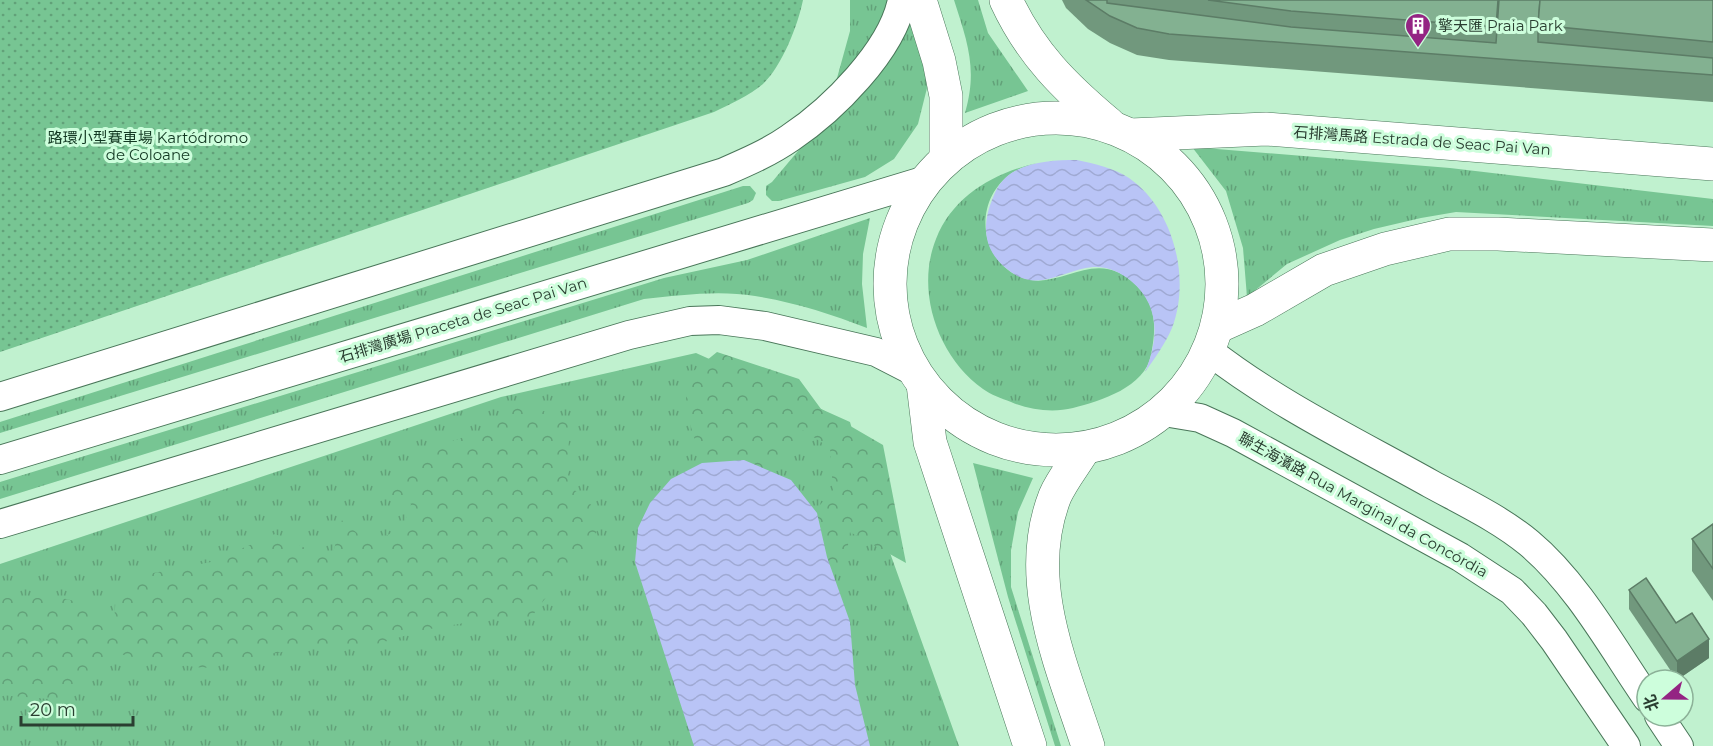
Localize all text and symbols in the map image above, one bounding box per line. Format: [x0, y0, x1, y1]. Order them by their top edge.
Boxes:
building icon: 擎天匯 Praia Park [1403, 11, 1433, 49]
place label: 擎天匯 Praia Park [1438, 16, 1563, 35]
street label: 石排灣馬路 Estrada de Seac Pai Van [1293, 122, 1551, 159]
park label: 路環小型賽車場 Kartódromo de Coloane [48, 128, 248, 164]
street label: 石排灣廣場 Praceta de Seac Pai Van [337, 273, 589, 366]
street label: 聯生海濱路 Rua Marginal da Concórdia [1235, 428, 1491, 581]
north arrow [1635, 668, 1695, 728]
scale bar [21, 689, 134, 727]
text: 北 [1640, 692, 1663, 714]
text: 20 m [30, 699, 76, 721]

